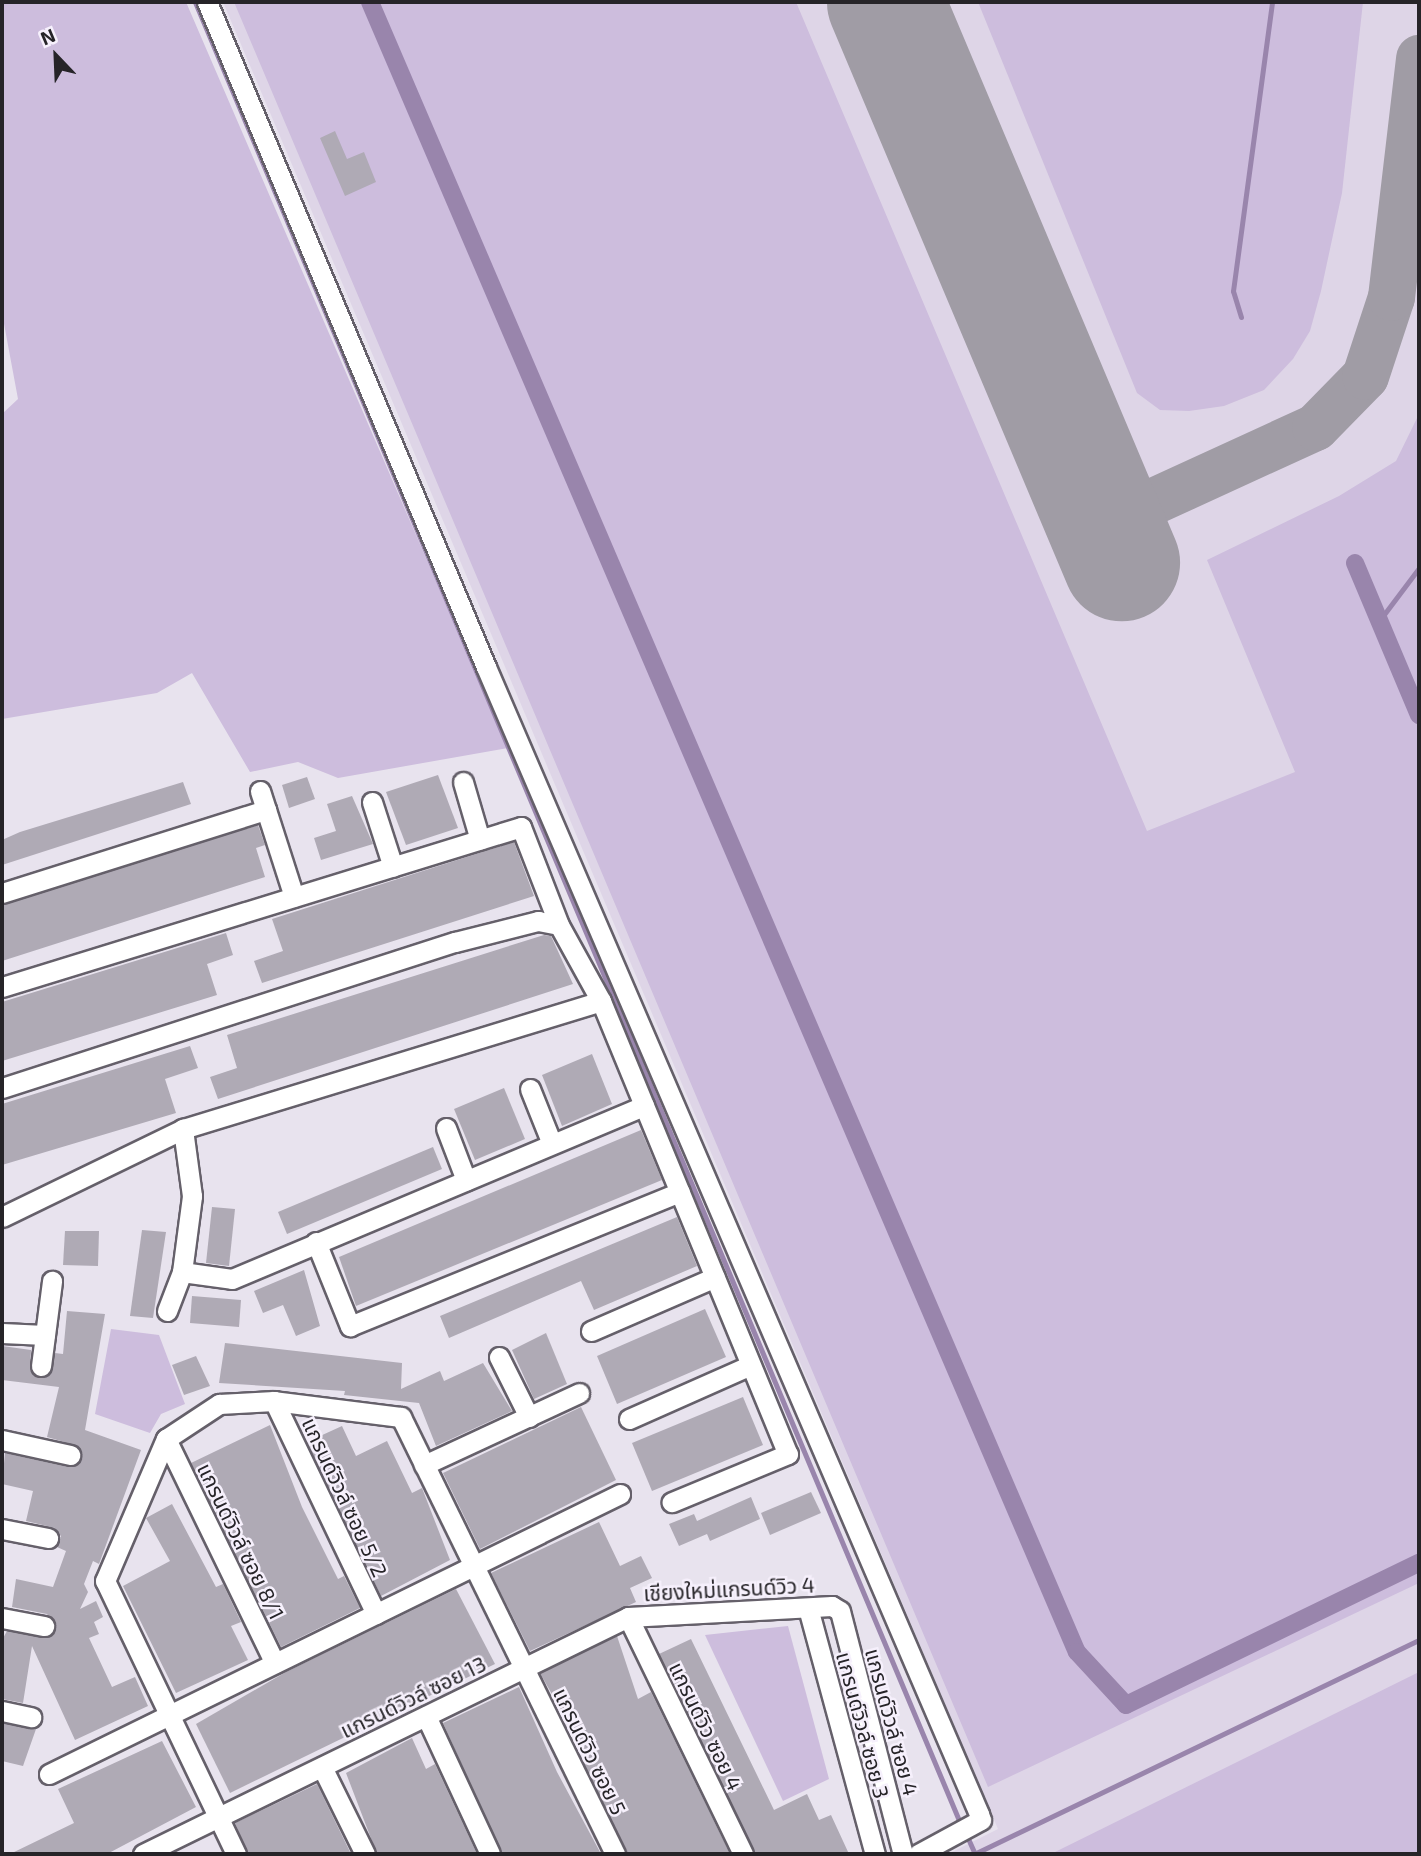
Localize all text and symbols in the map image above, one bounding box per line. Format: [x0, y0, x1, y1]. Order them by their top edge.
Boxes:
north arrow [21, 21, 91, 91]
text: N [37, 23, 58, 49]
street label: แกรนด์วิวล์ ซอย 5/2 [297, 1413, 393, 1581]
street label: แกรนด์วิวล์ ซอย 8/1 [192, 1459, 290, 1623]
street label: เชียงใหม่แกรนด์วิว 4 [643, 1572, 815, 1606]
street label: แกรนด์วิวล์ ซอย 4 [860, 1645, 924, 1799]
street label: แกรนด์วิวล์ ซอย 3 [831, 1649, 895, 1801]
street label: แกรนด์วิวล์ ซอย 13 [336, 1651, 490, 1743]
street label: แกรนด์วิว ซอย 4 [664, 1658, 748, 1794]
street label: แกรนด์วิว ซอย 5 [548, 1683, 632, 1819]

